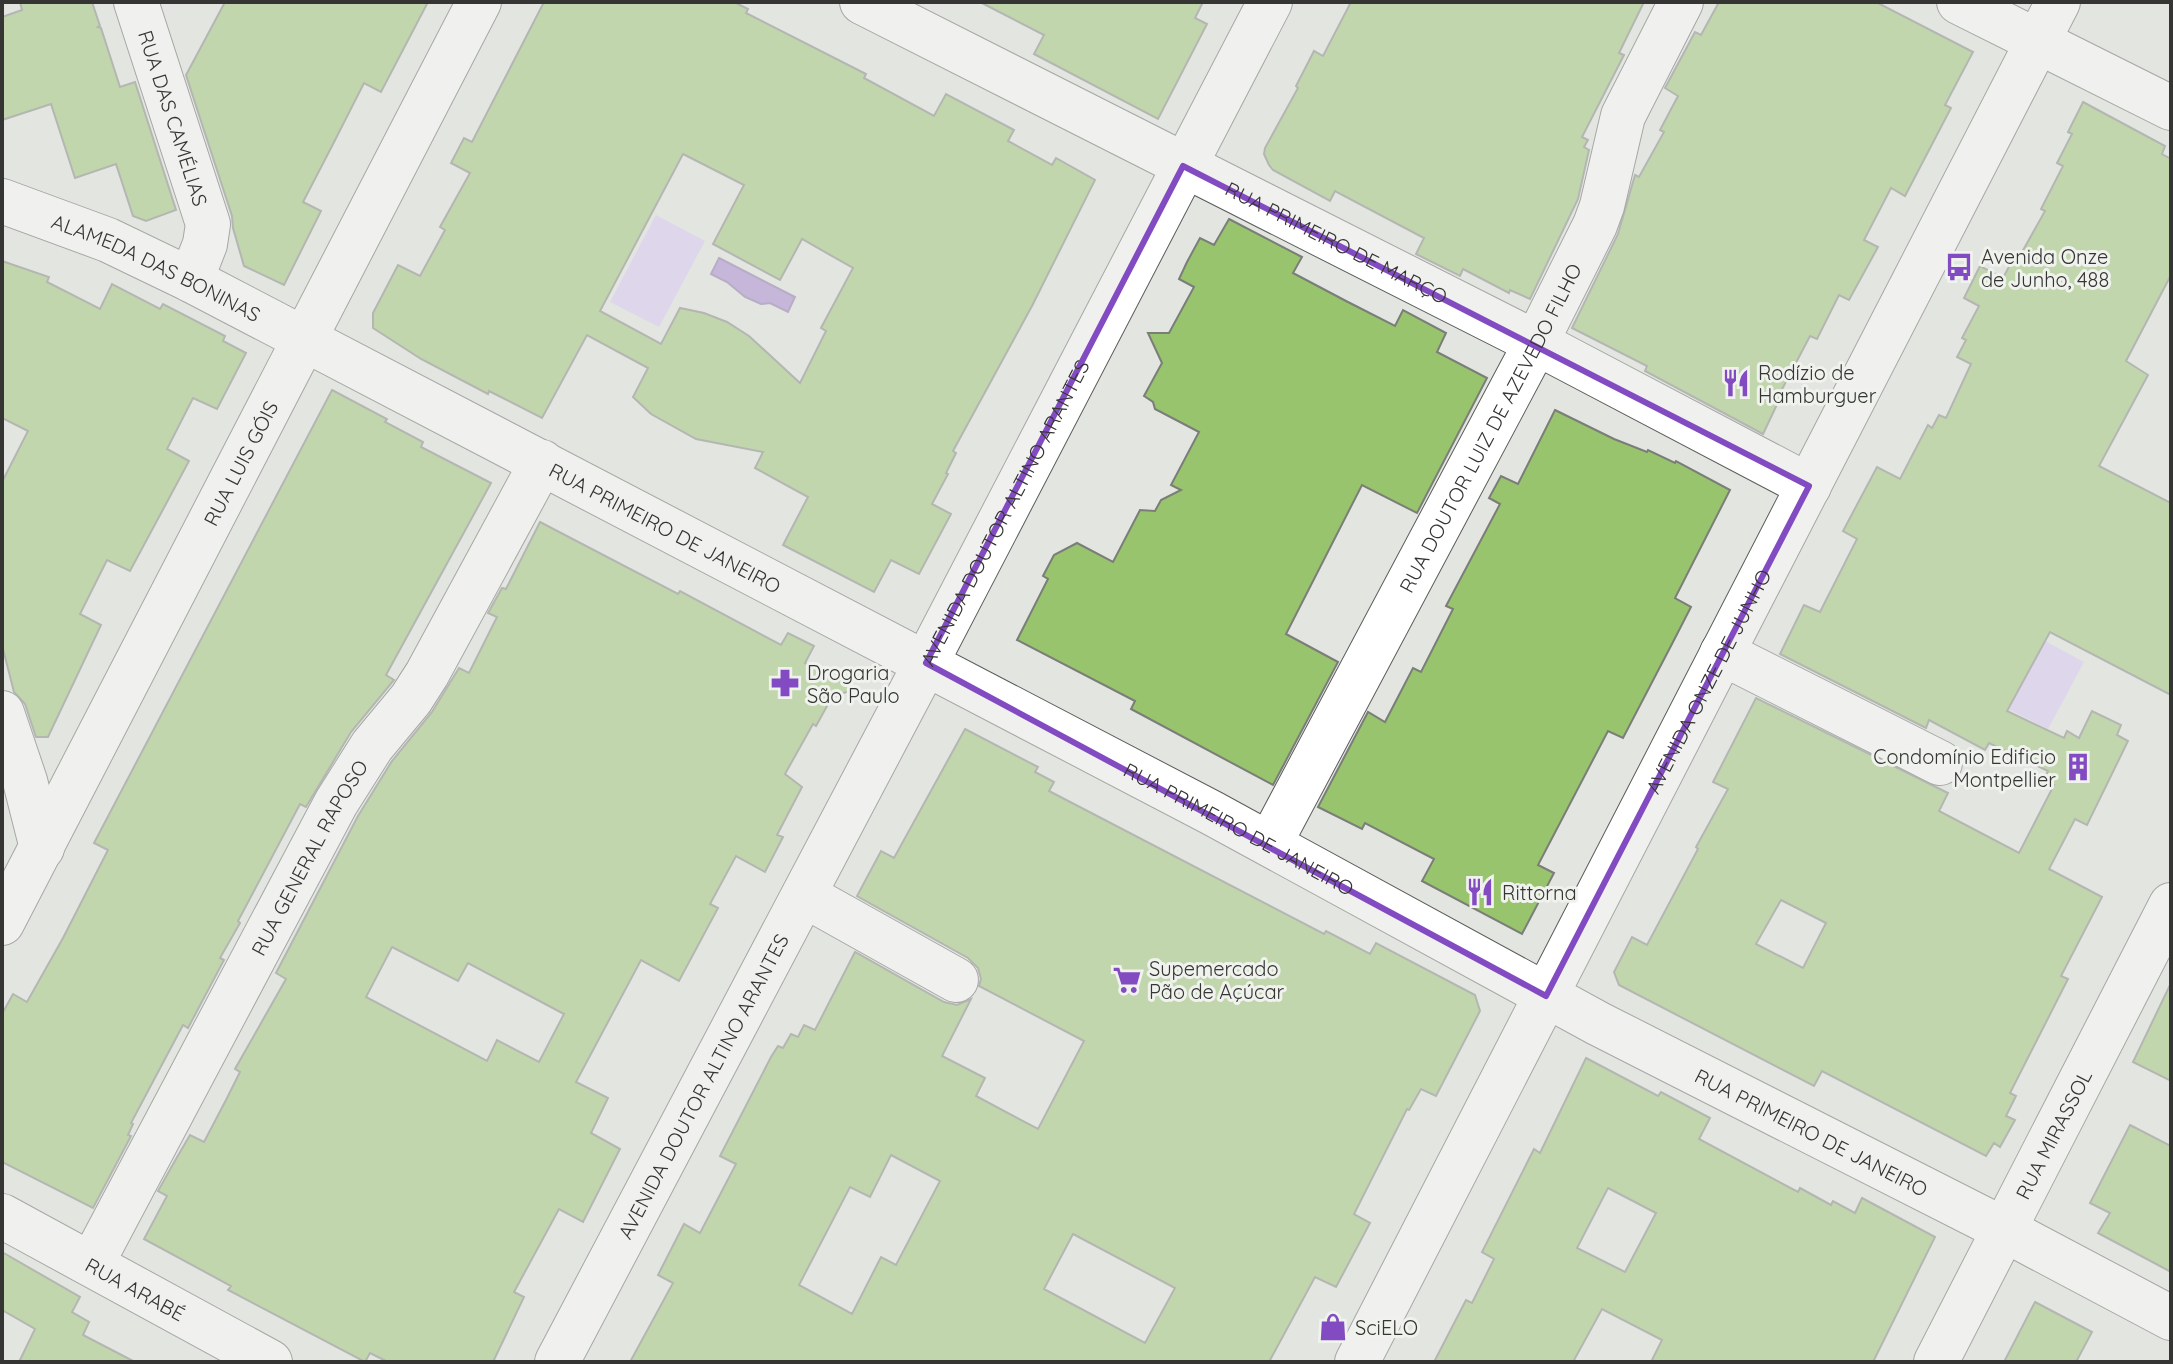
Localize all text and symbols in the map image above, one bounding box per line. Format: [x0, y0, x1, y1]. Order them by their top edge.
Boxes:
street label: RUA DAS CAMÉLIAS [133, 27, 214, 209]
street label: RUA PRIMEIRO DE MARÇO [1222, 176, 1452, 309]
street label: ALAMEDA DAS BONINAS [48, 208, 265, 327]
place label: Avenida Onze de Junho, 488 [1981, 244, 2109, 292]
bus stop icon: Avenida Onze de Junho, 488 [1944, 252, 1974, 282]
street label: RUA DOUTOR LUIZ DE AZEVEDO FILHO [1393, 259, 1587, 597]
street label: AVENIDA DOUTOR ALTINO ARANTES [914, 355, 1094, 670]
place label: Rodízio de Hamburguer [1758, 360, 1877, 408]
restaurant icon: Rodízio de Hamburguer [1721, 368, 1751, 398]
street label: RUA LUIS GÓIS [198, 396, 283, 530]
street label: RUA PRIMEIRO DE JANEIRO [545, 457, 785, 598]
street label: AVENIDA ONZE DE JUNHO [1640, 565, 1776, 797]
place label: Drogaria São Paulo [807, 660, 900, 708]
pharmacy icon: Drogaria São Paulo [770, 668, 800, 698]
place label: Condomínio Edificio Montpellier [1873, 744, 2056, 792]
building icon: Condomínio Edificio Montpellier [2063, 752, 2093, 782]
street label: RUA GENERAL RAPOSO [245, 755, 373, 960]
street label: RUA PRIMEIRO DE JANEIRO [1120, 757, 1359, 901]
restaurant icon: Rittorna [1465, 877, 1495, 907]
place label: Rittorna [1502, 880, 1577, 905]
street label: AVENIDA DOUTOR ALTINO ARANTES [612, 929, 793, 1243]
place label: Supemercado Pão de Açúcar [1149, 956, 1285, 1004]
supermarket icon: Supemercado Pão de Açúcar [1112, 965, 1142, 995]
street label: RUA PRIMEIRO DE JANEIRO [1691, 1062, 1932, 1201]
street label: RUA MIRASSOL [2009, 1065, 2097, 1203]
street label: RUA ARABÉ [81, 1252, 190, 1326]
shop icon: SciELO [1318, 1312, 1348, 1342]
place label: SciELO [1355, 1315, 1418, 1340]

